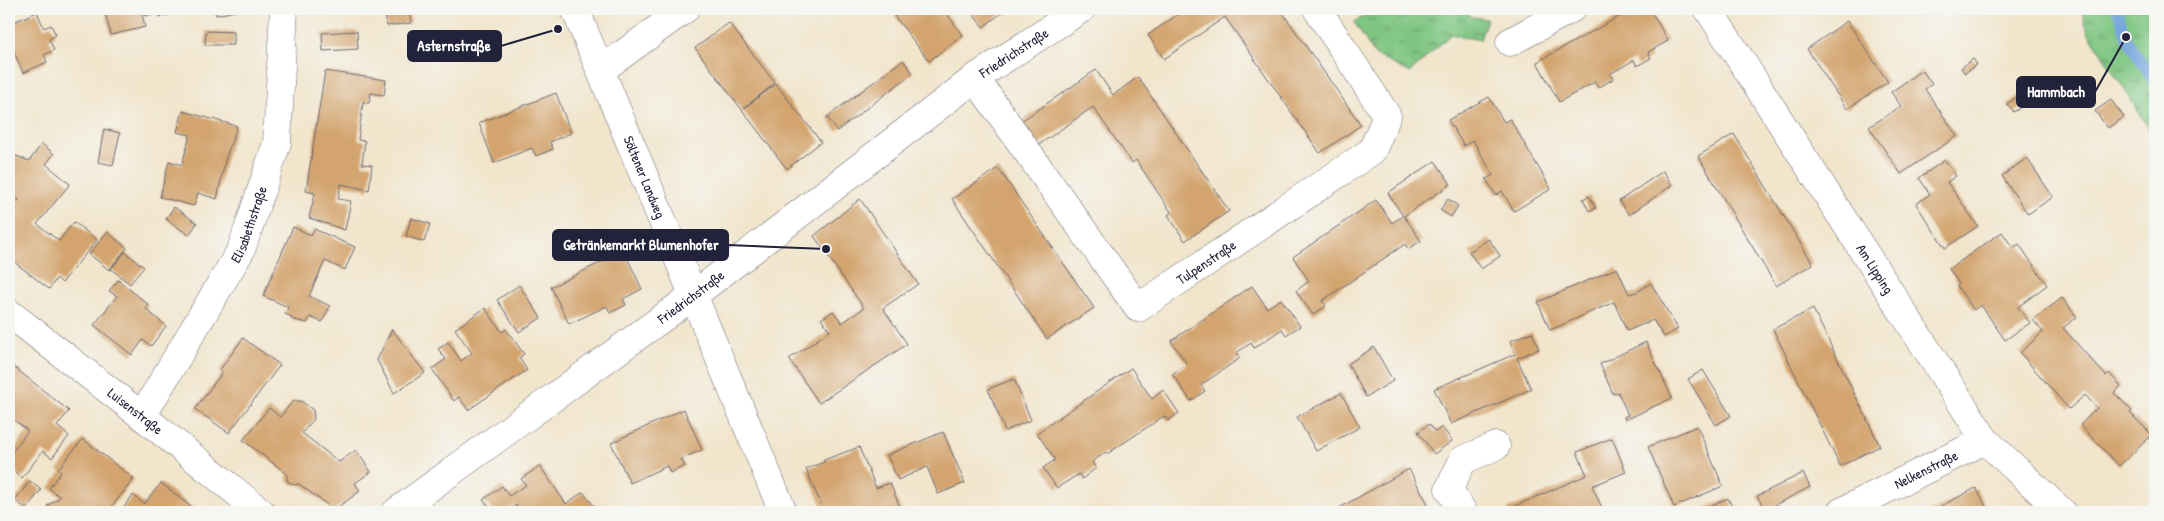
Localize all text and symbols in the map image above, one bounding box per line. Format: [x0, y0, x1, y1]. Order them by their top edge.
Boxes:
street label: Friedrichstraße [975, 23, 1052, 82]
callout: Asternstraße [408, 31, 501, 61]
text: Asternstraße [417, 35, 491, 57]
callout: Hammbach [2017, 77, 2095, 107]
text: Hammbach [2027, 81, 2085, 102]
street label: Söltener Landweg [619, 133, 671, 221]
street label: Elisabethstraße [226, 183, 271, 266]
callout: Getränkemarkt Blumenhofer [553, 230, 728, 260]
text: Getränkemarkt Blumenhofer [563, 234, 719, 255]
street label: Tulpenstraße [1172, 235, 1240, 289]
street label: Am Lipping [1852, 240, 1899, 298]
street label: Friedrichstraße [653, 265, 728, 328]
street label: Luisenstraße [104, 383, 168, 439]
street label: Nelkenstraße [1891, 445, 1961, 493]

